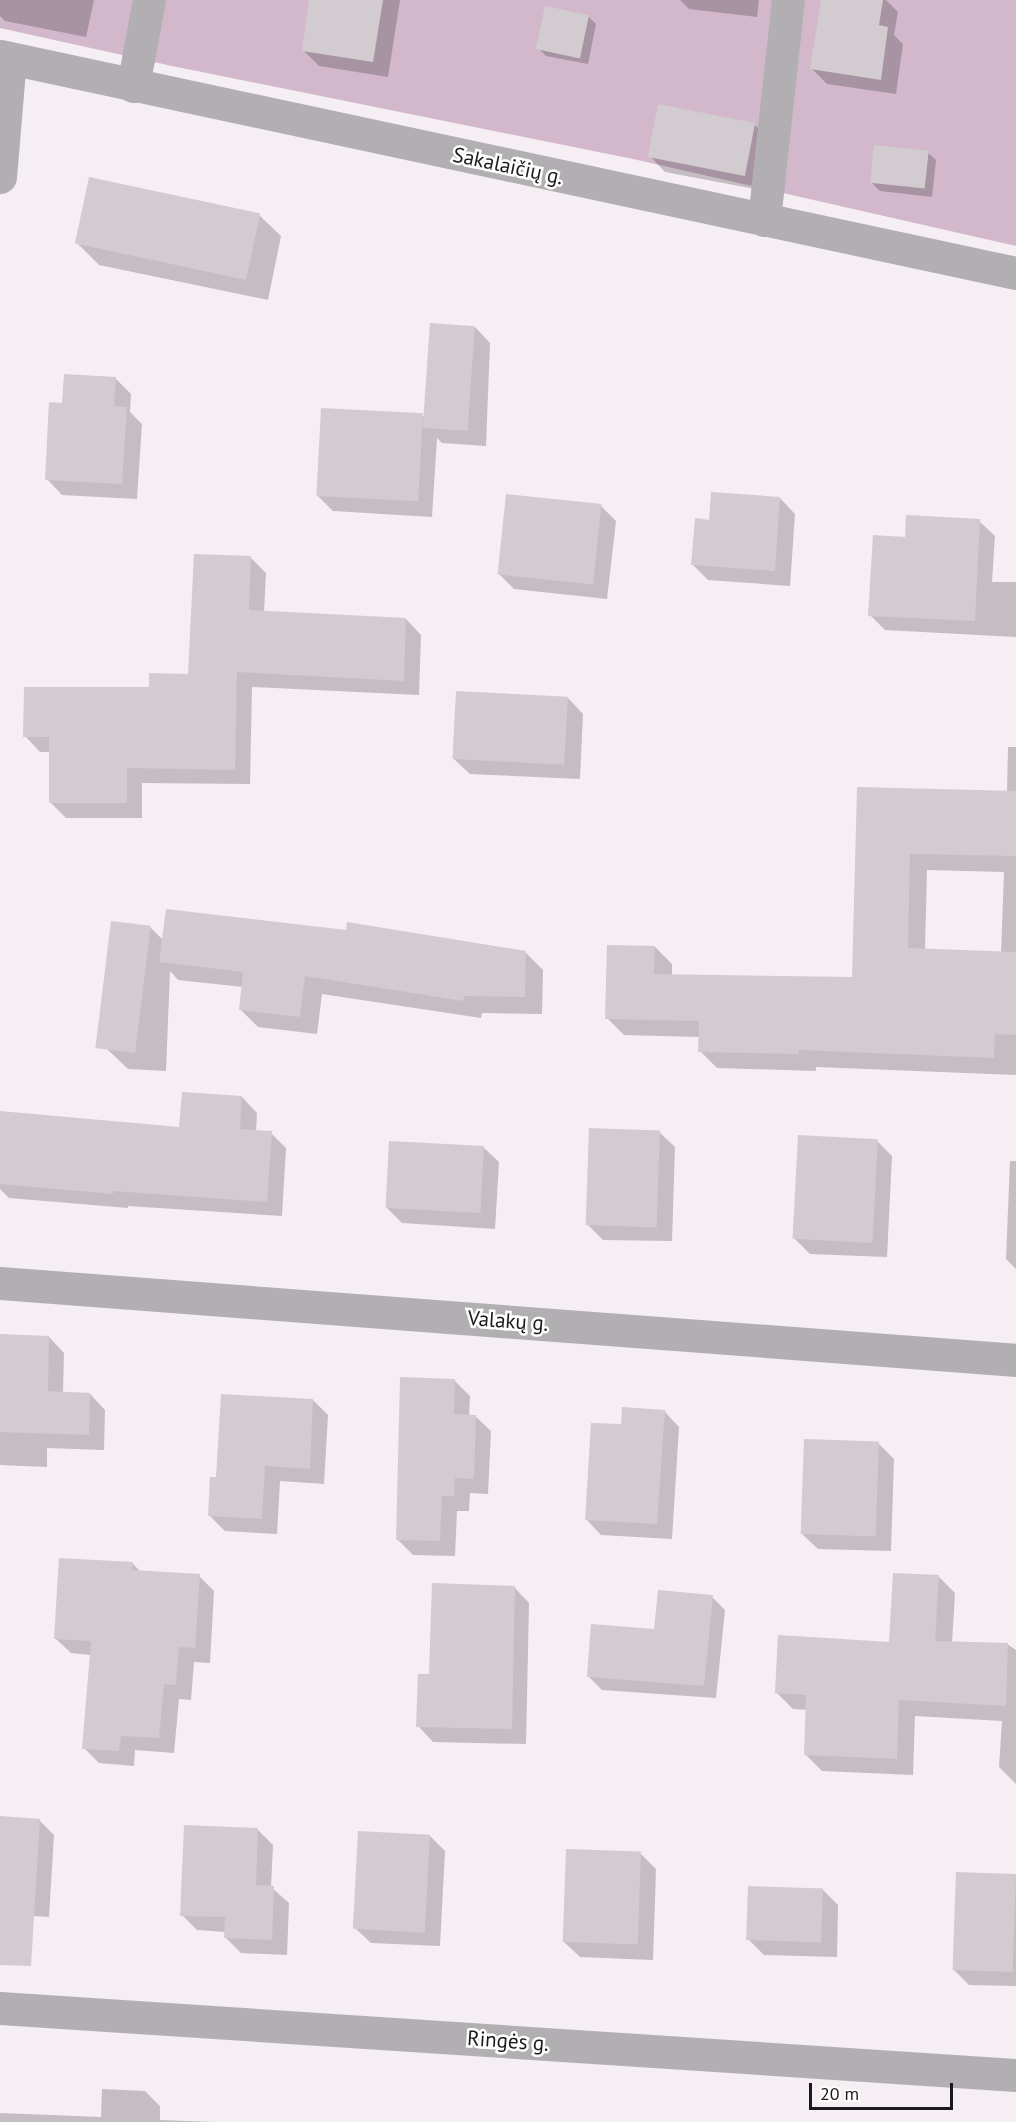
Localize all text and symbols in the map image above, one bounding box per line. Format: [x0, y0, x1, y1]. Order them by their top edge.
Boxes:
street label: Sakalaičių g. [451, 142, 565, 190]
street label: Valakų g. [467, 1306, 549, 1336]
street label: Ringės g. [466, 2026, 550, 2056]
scale bar [812, 2071, 956, 2109]
text: 20 m [820, 2082, 859, 2105]

